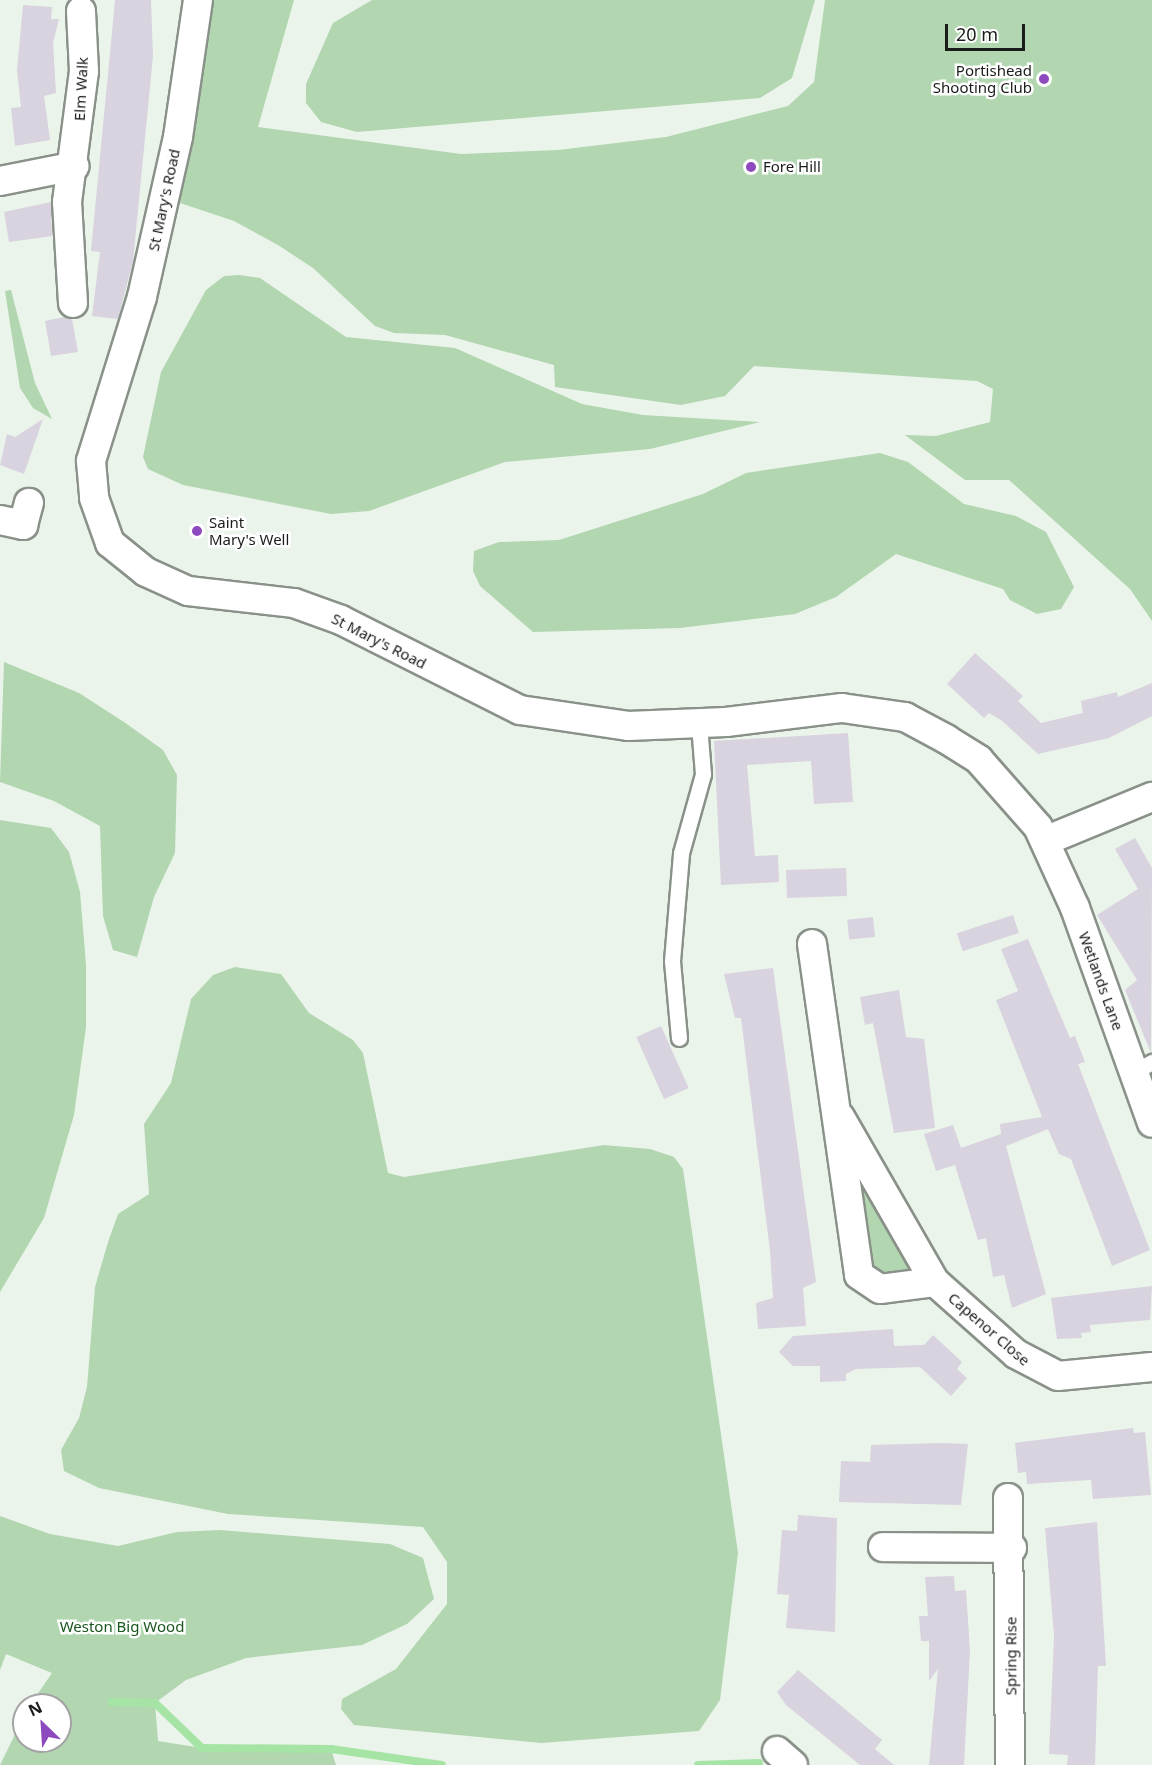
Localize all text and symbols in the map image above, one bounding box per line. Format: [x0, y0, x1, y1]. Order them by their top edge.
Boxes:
scale bar [948, 12, 1028, 50]
text: 20 m [956, 22, 998, 46]
street label: Elm Walk [70, 57, 92, 121]
place label: Portishead Shooting Club [933, 61, 1032, 96]
marker: Portishead Shooting Club [1037, 72, 1051, 86]
street label: St Mary's Road [144, 147, 184, 253]
place label: Fore Hill [763, 158, 821, 176]
marker: Fore Hill [744, 160, 758, 174]
place label: Saint Mary's Well [209, 513, 289, 548]
marker: Saint Mary's Well [190, 524, 204, 538]
street label: St Mary's Road [329, 609, 429, 673]
street label: Wetlands Lane [1075, 929, 1127, 1033]
street label: Capenor Close [945, 1289, 1033, 1369]
street label: Spring Rise [1002, 1617, 1020, 1695]
park label: Weston Big Wood [60, 1618, 184, 1636]
north arrow [12, 1693, 72, 1753]
text: N [25, 1696, 46, 1721]

